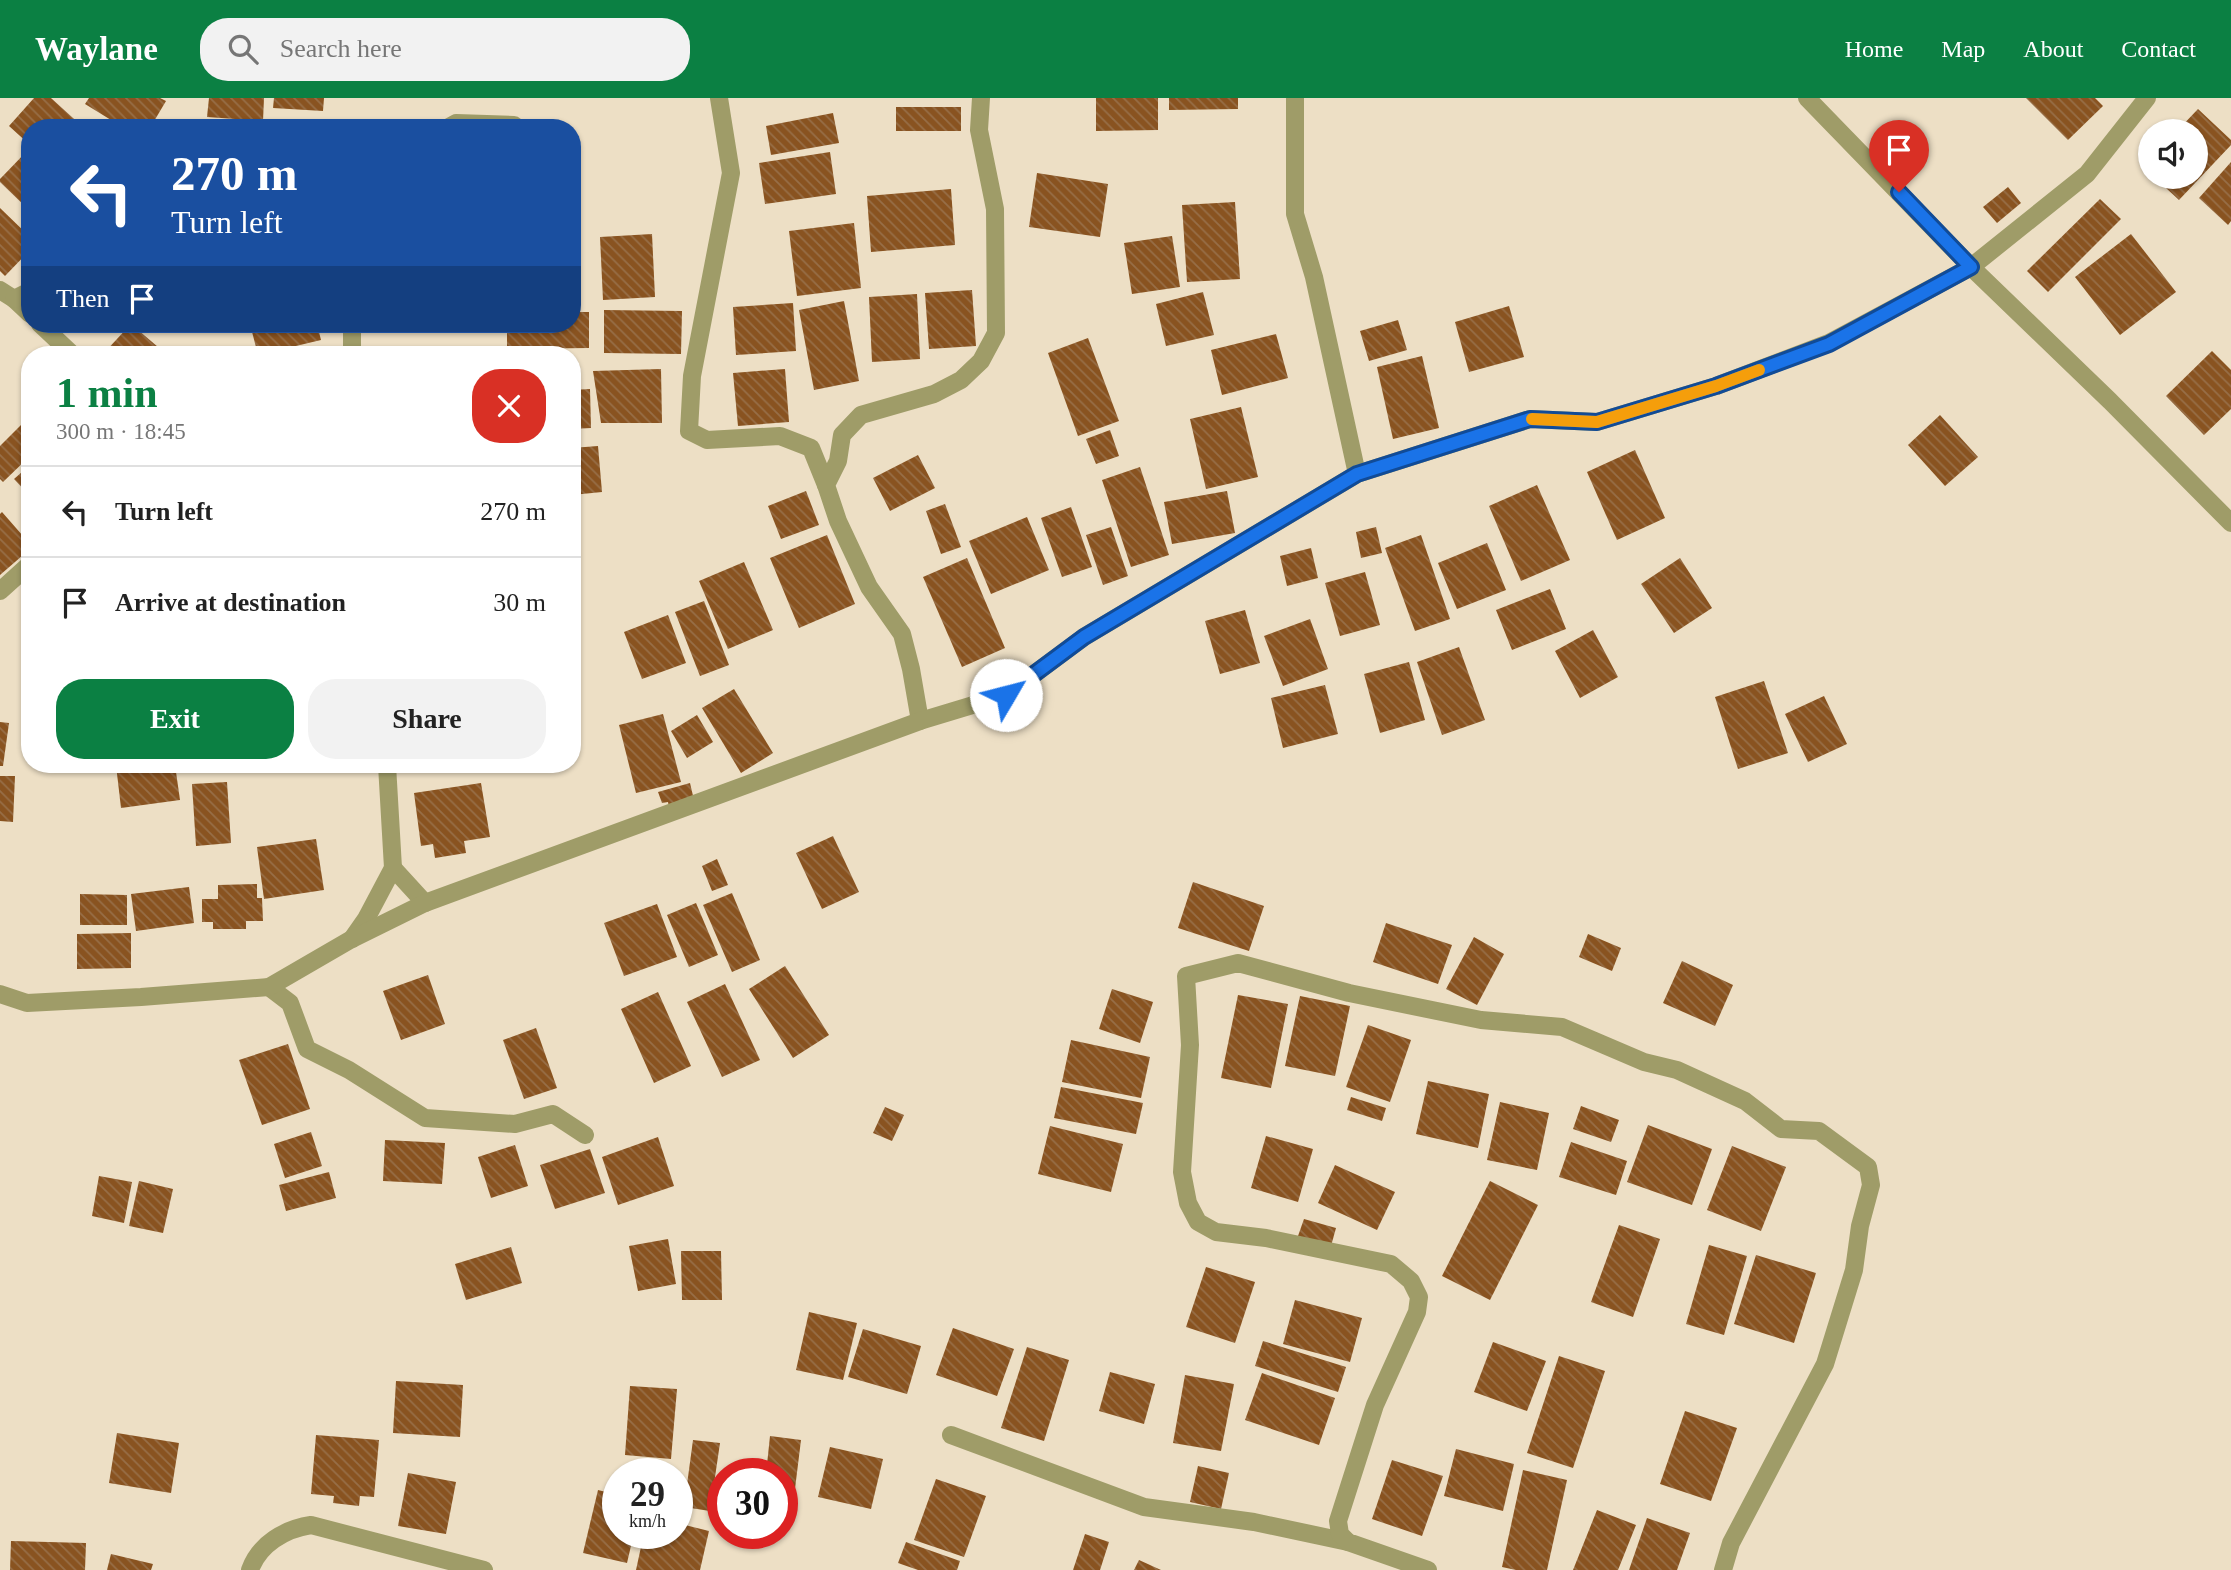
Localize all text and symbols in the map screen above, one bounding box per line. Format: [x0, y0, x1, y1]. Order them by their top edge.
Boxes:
search box [200, 18, 690, 81]
icon: search [224, 30, 262, 68]
text: Waylane [35, 31, 158, 67]
text: Search here [280, 34, 402, 63]
text: Home [1845, 36, 1903, 62]
text: Map [1941, 36, 1985, 62]
text: About [2023, 36, 2083, 62]
text: Contact [2121, 36, 2196, 62]
map controls [2138, 119, 2208, 189]
button: sound [2138, 119, 2208, 189]
pin [1869, 120, 1929, 192]
icon: arrive [1880, 131, 1918, 169]
text: 270 m [171, 146, 298, 201]
icon: left [56, 147, 147, 238]
text: Turn left [171, 204, 283, 240]
icon: arrive [123, 280, 161, 318]
text: Then [56, 284, 109, 313]
button: close [472, 369, 546, 443]
text: 1 min [56, 370, 158, 416]
text: 300 m · 18:45 [56, 419, 186, 444]
icon: left [56, 493, 94, 531]
text: Turn left [115, 497, 213, 526]
text: 270 m [480, 497, 546, 526]
icon: arrive [56, 584, 94, 622]
text: Arrive at destination [115, 588, 346, 617]
text: 30 m [493, 588, 546, 617]
position arrow [969, 658, 1043, 732]
button: Exit [56, 679, 294, 759]
button: Share [308, 679, 546, 759]
speed limit sign: 30 [707, 1458, 798, 1549]
text: 29 [630, 1475, 665, 1514]
text: km/h [629, 1511, 666, 1531]

